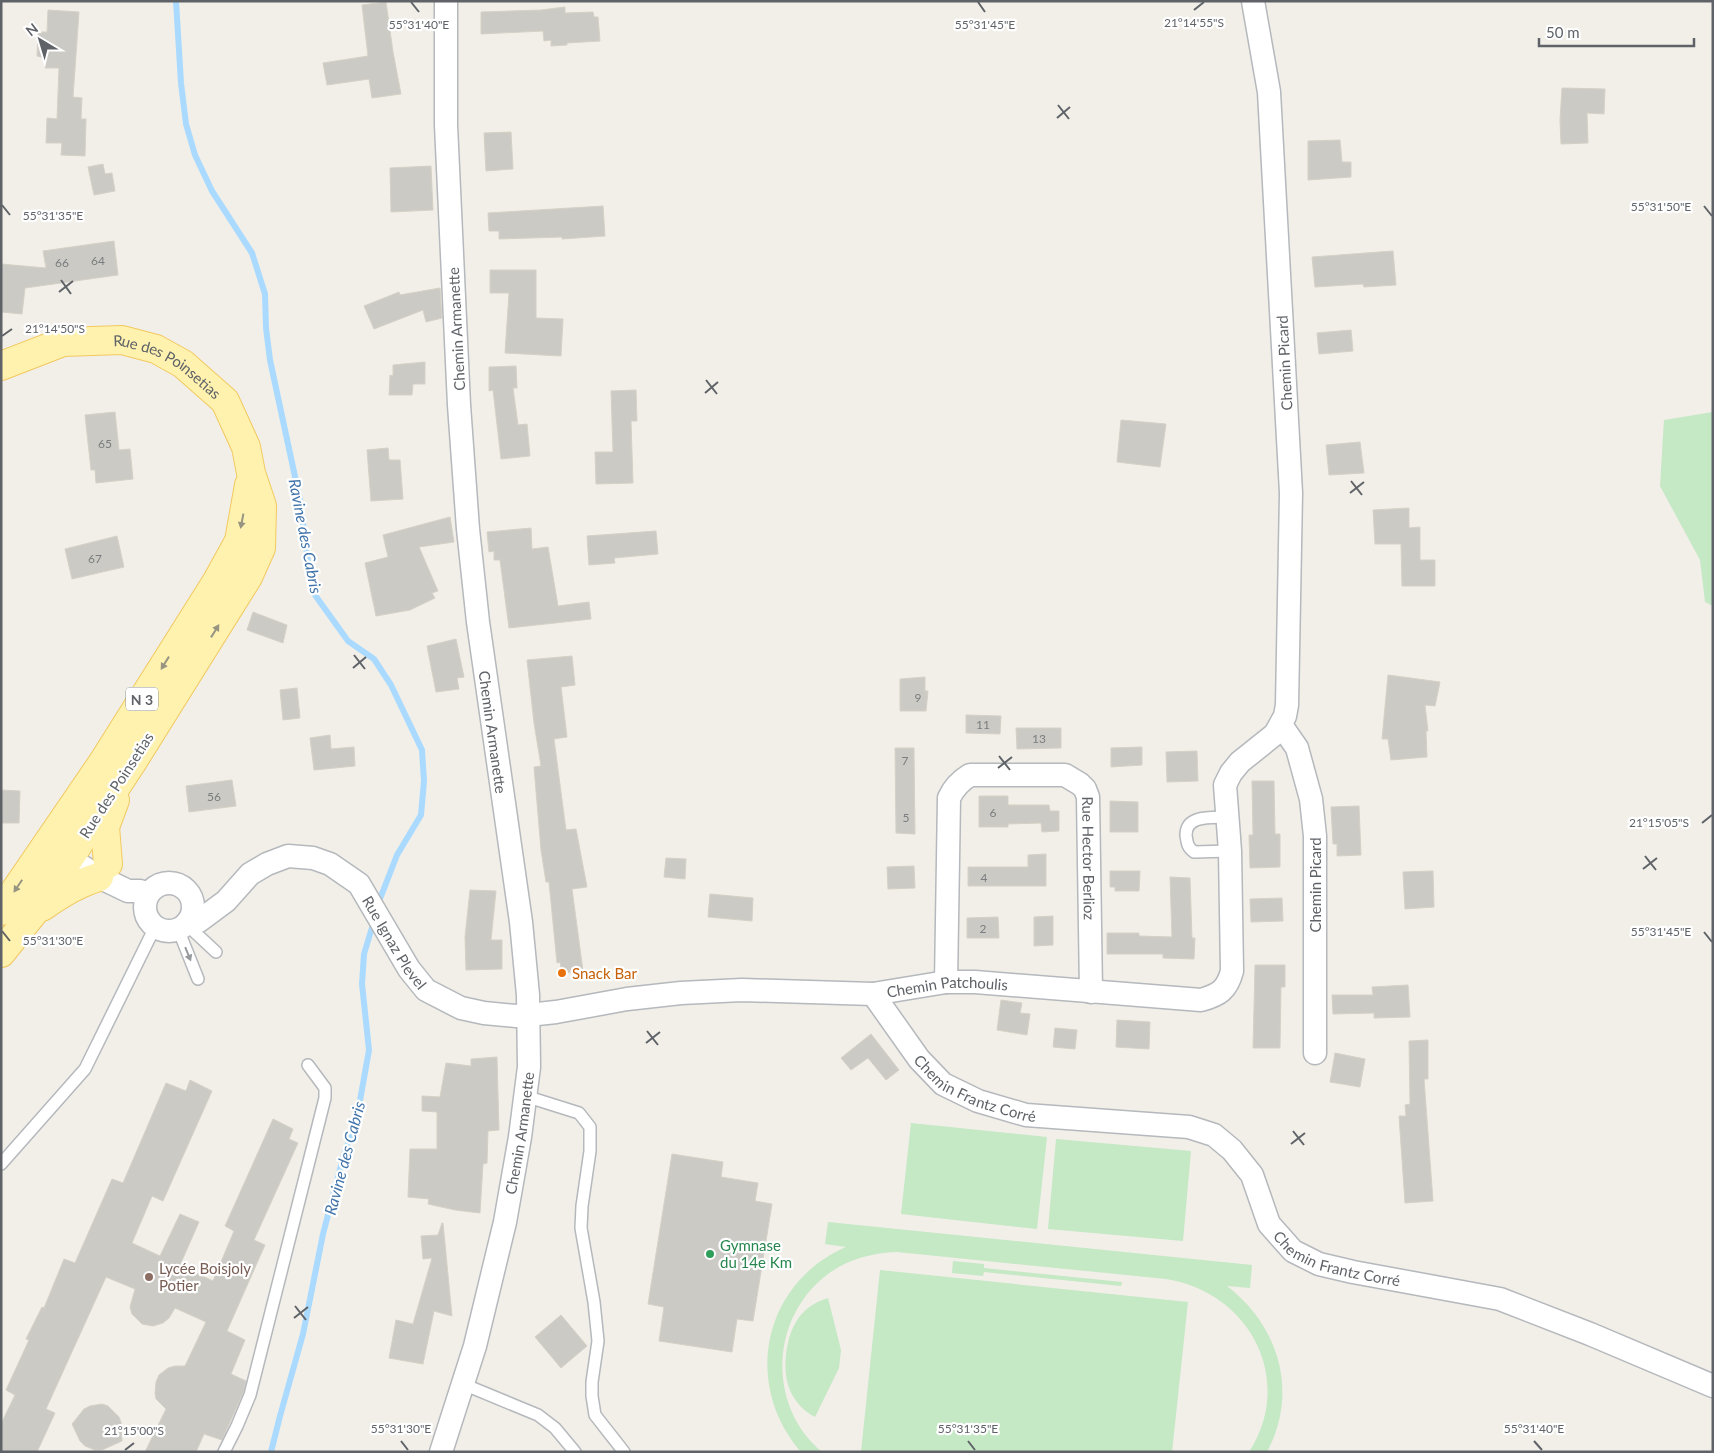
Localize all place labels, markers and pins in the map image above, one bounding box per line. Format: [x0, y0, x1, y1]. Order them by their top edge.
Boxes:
place label: Snack Bar [572, 964, 637, 982]
marker: Snack Bar [556, 967, 568, 979]
place label: Gymnase du 14e Km [720, 1236, 792, 1271]
marker: Gymnase du 14e Km [704, 1248, 716, 1260]
place label: Lycée Boisjoly Potier [159, 1259, 251, 1294]
marker: Lycée Boisjoly Potier [143, 1271, 155, 1283]

